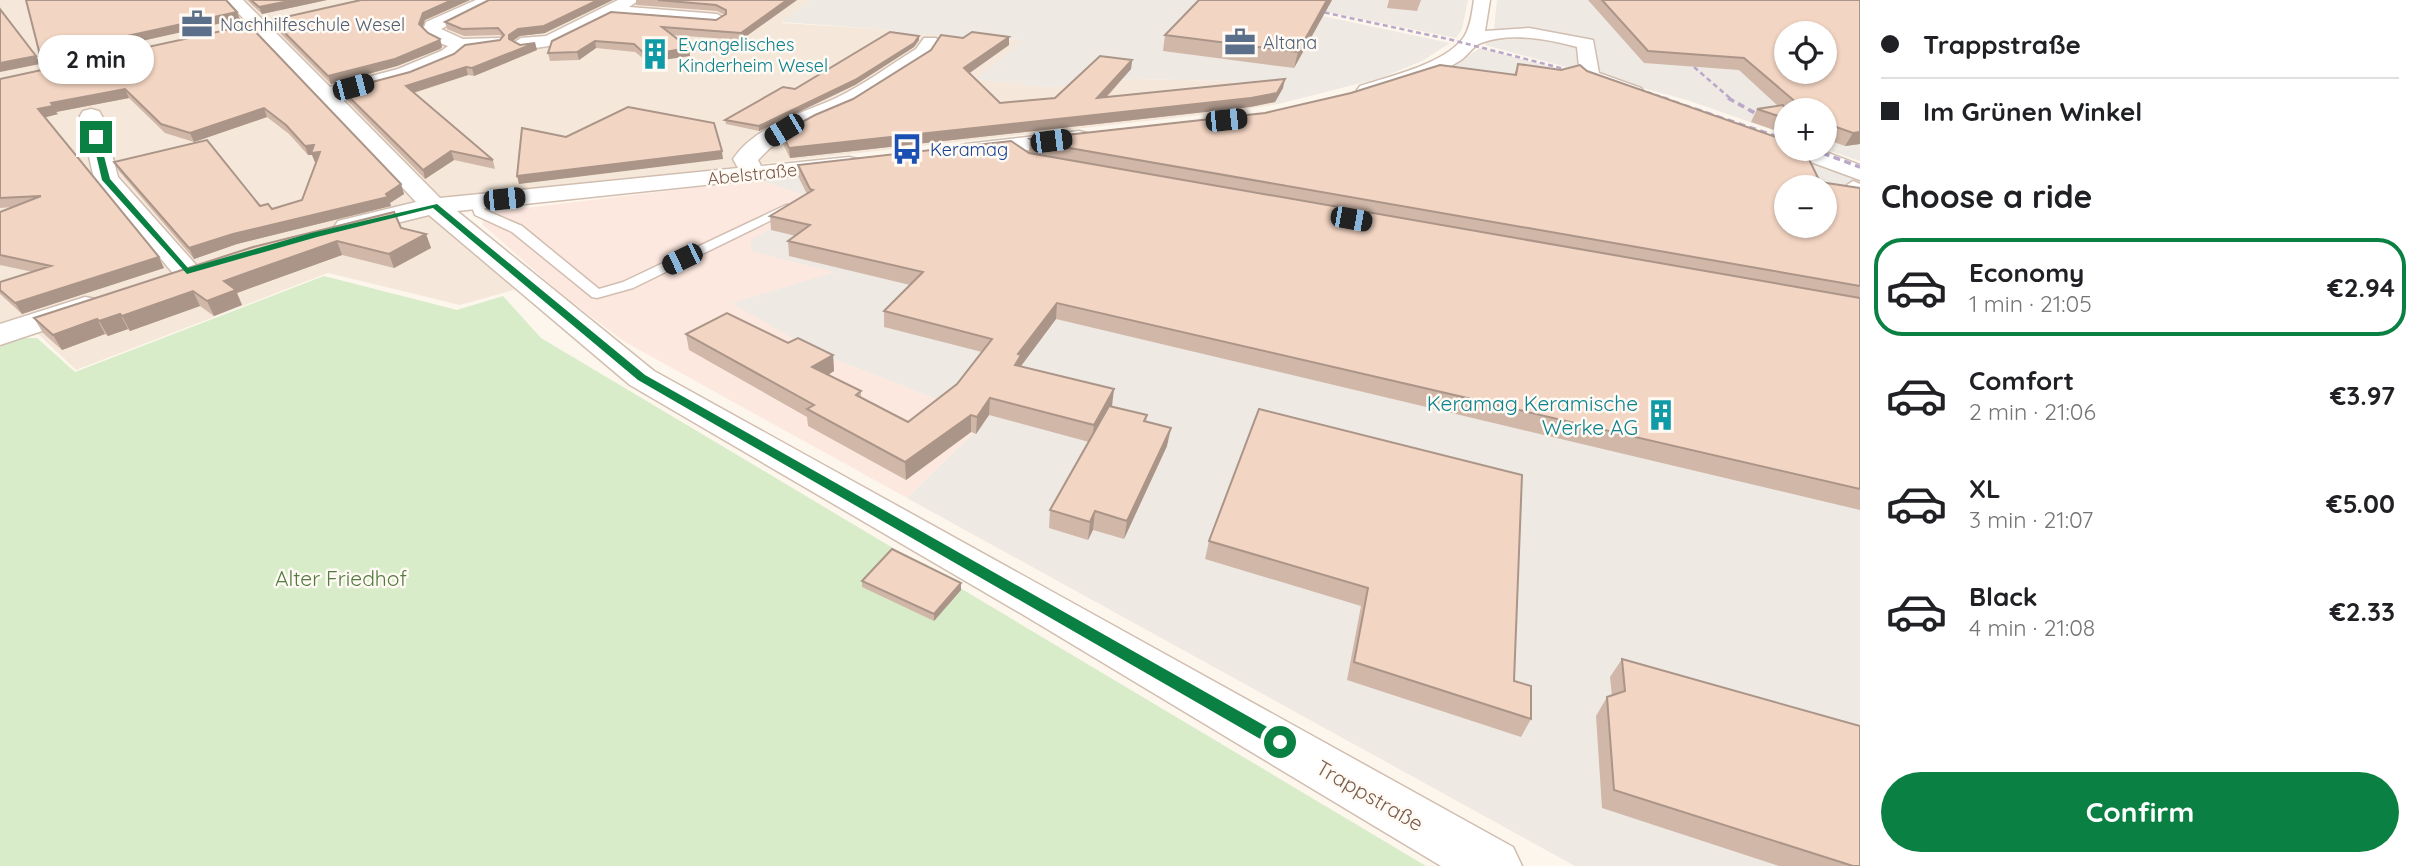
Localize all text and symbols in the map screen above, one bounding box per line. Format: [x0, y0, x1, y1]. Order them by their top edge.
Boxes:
office icon: Nachhilfeschule Wesel [180, 7, 214, 41]
place label: Nachhilfeschule Wesel [220, 13, 405, 36]
map controls [1774, 21, 1837, 238]
button: locate [1774, 21, 1837, 84]
office icon: Altana [1223, 25, 1257, 59]
text: Trappstraße [1923, 28, 2081, 61]
place label: Altana [1263, 31, 1317, 54]
place label: Evangelisches Kinderheim Wesel [678, 33, 828, 77]
callout: 2 min [38, 36, 154, 85]
building icon: Evangelisches Kinderheim Wesel [638, 37, 672, 71]
text: 2 min [66, 45, 126, 74]
car [330, 71, 377, 103]
text: Im Grünen Winkel [1923, 95, 2142, 128]
button: + [1774, 98, 1837, 161]
car [1205, 107, 1248, 133]
car [761, 110, 808, 150]
route end [80, 121, 112, 153]
car [1029, 128, 1074, 154]
bus stop icon: Keramag [890, 132, 924, 166]
place label: Keramag [930, 138, 1008, 161]
street label: Abelstraße [706, 158, 798, 190]
button: − [1774, 175, 1837, 238]
text: Choose a ride [1881, 176, 2093, 216]
car [483, 186, 526, 212]
car [1329, 205, 1374, 233]
car [659, 240, 706, 278]
icon: car [1885, 256, 1948, 319]
text: Economy [1969, 256, 2084, 289]
text: €2.94 [2327, 271, 2395, 304]
text: 1 min · 21:05 [1969, 289, 2092, 318]
icon: car [1885, 364, 1948, 427]
text: Comfort [1969, 364, 2074, 397]
text: €3.97 [2330, 379, 2395, 412]
place label: Keramag Keramische Werke AG [1427, 390, 1638, 440]
text: 2 min · 21:06 [1969, 397, 2096, 426]
building icon: Keramag Keramische Werke AG [1644, 398, 1678, 432]
icon: car [1885, 472, 1948, 535]
text: XL [1969, 472, 2001, 505]
text: €5.00 [2326, 487, 2395, 520]
text: 3 min · 21:07 [1969, 505, 2093, 534]
park label: Alter Friedhof [275, 565, 407, 591]
icon: car [1885, 580, 1948, 643]
text: Black [1969, 580, 2038, 613]
text: €2.33 [2330, 595, 2395, 628]
text: 4 min · 21:08 [1969, 613, 2095, 642]
route start [1264, 726, 1296, 758]
street label: Trappstraße [1312, 754, 1428, 836]
button: Confirm [1881, 772, 2399, 852]

